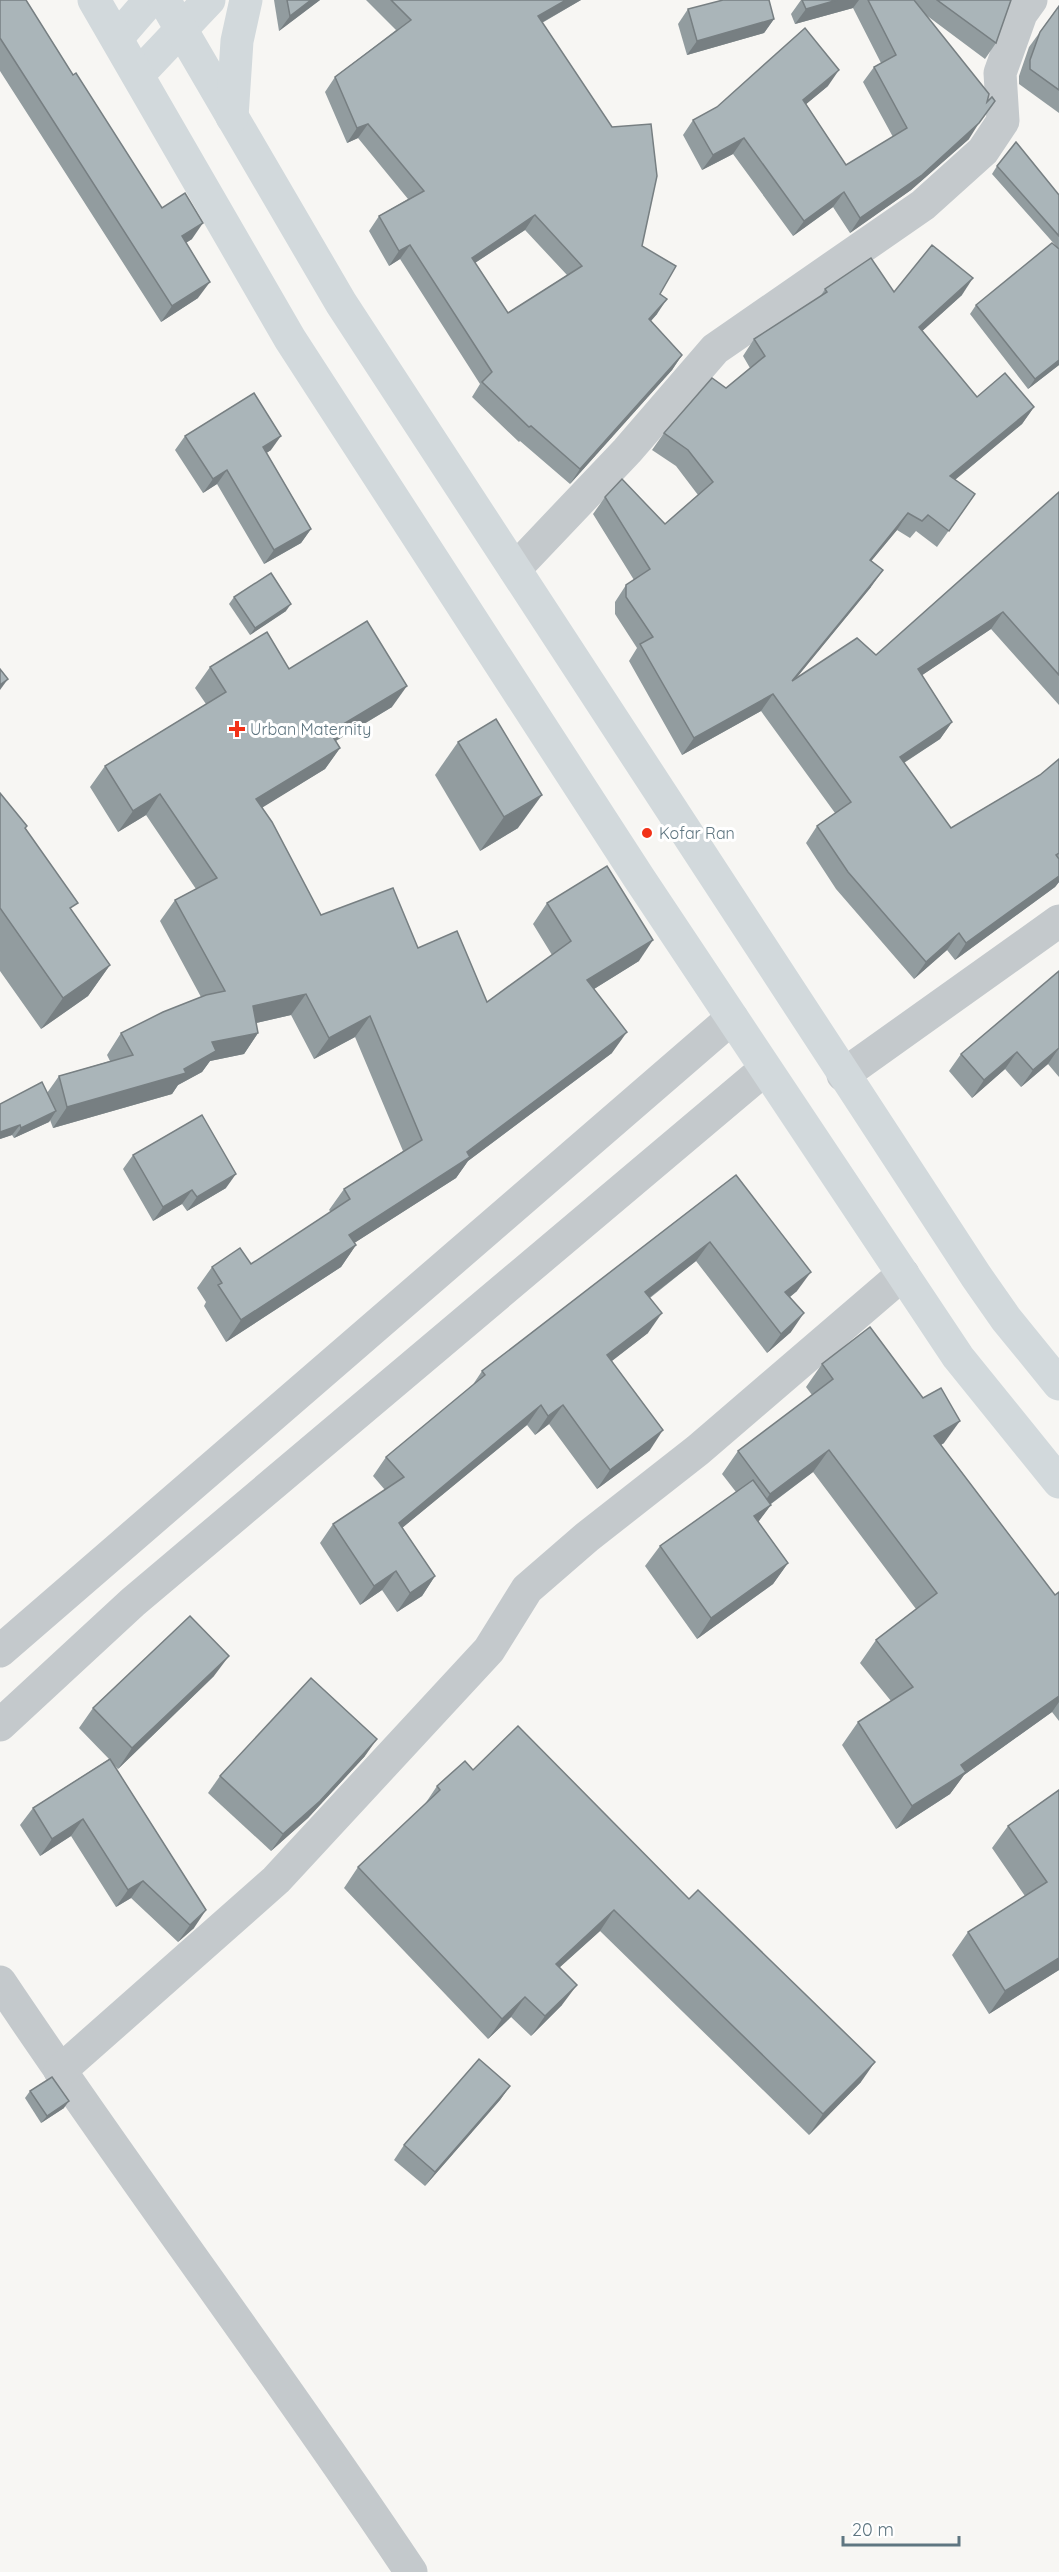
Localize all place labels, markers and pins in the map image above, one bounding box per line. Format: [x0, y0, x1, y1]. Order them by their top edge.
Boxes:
place label: Urban Maternity [250, 719, 371, 739]
marker: Urban Maternity [228, 720, 246, 738]
place label: Kofar Ran [659, 823, 735, 843]
marker: Kofar Ran [640, 826, 654, 840]

